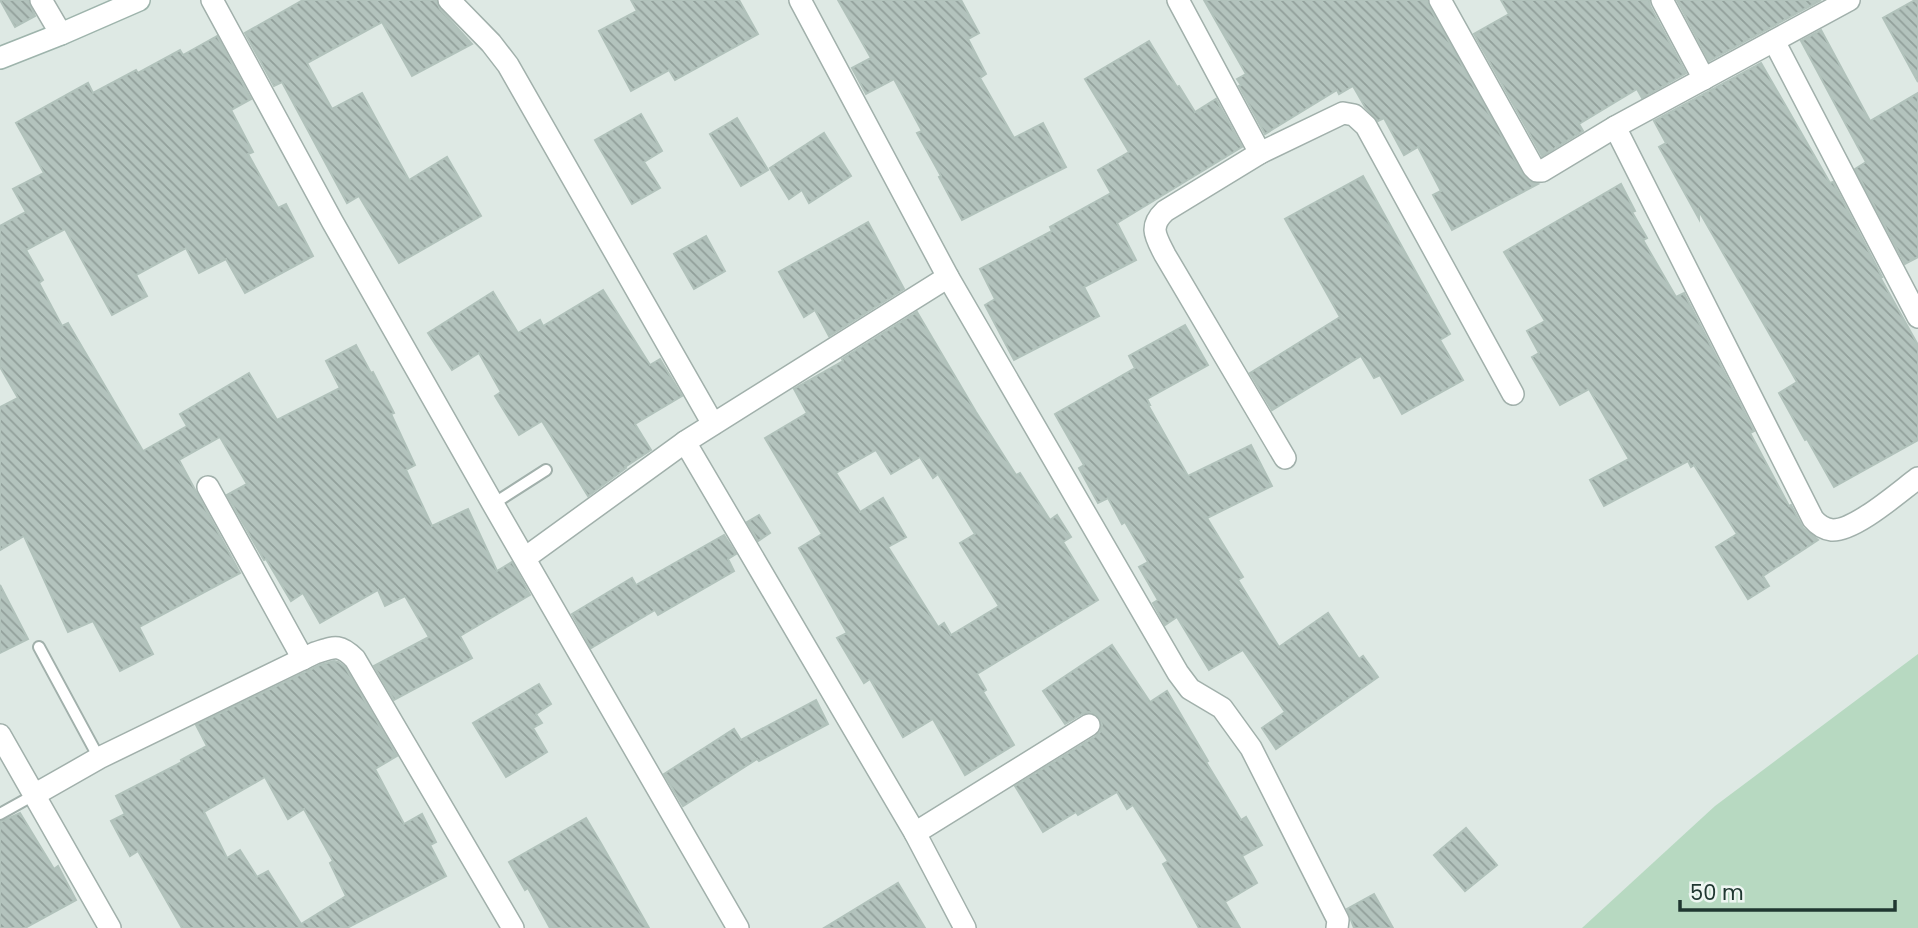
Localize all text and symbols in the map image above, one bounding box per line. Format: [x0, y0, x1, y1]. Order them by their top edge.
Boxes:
scale bar [1680, 869, 1895, 913]
text: 50 m [1690, 878, 1744, 907]

